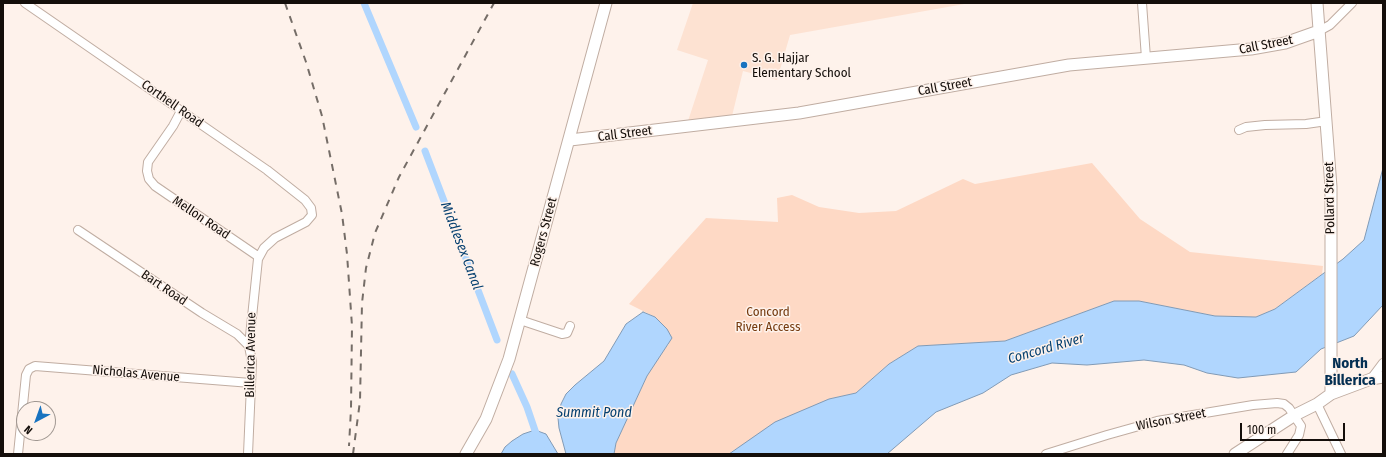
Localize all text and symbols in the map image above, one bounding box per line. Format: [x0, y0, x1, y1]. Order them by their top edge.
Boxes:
street label: Call Street [1238, 32, 1294, 58]
place label: S. G. Hajjar Elementary School [752, 50, 851, 81]
marker: S. G. Hajjar Elementary School [739, 60, 749, 70]
street label: Call Street [917, 75, 973, 99]
street label: Corthell Road [138, 77, 206, 131]
street label: Call Street [597, 123, 653, 145]
street label: Pollard Street [1322, 162, 1338, 234]
street label: Mellon Road [169, 193, 233, 243]
street label: Rogers Street [527, 196, 561, 268]
water label: Middlesex Canal [437, 200, 485, 292]
street label: Bart Road [138, 267, 190, 309]
park label: Concord River Access [736, 304, 800, 335]
street label: Billerica Avenue [242, 312, 260, 398]
water label: Concord River [1006, 330, 1086, 368]
district label: North Billerica [1324, 355, 1376, 390]
street label: Nicholas Avenue [92, 362, 180, 386]
north arrow [16, 401, 56, 441]
water label: Summit Pond [556, 405, 632, 421]
street label: Wilson Street [1135, 406, 1207, 434]
scale bar [1242, 415, 1347, 441]
text: N [22, 423, 35, 437]
text: 100 m [1247, 423, 1276, 437]

